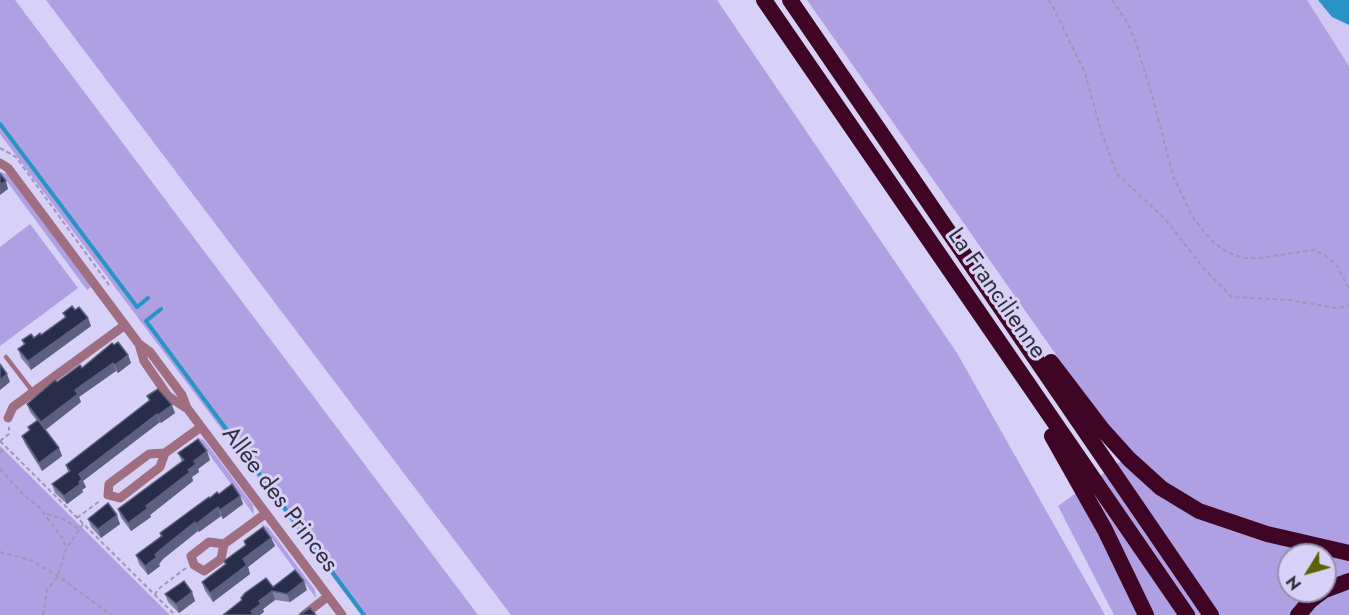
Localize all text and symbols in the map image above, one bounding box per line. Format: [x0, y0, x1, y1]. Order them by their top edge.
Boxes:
street label: La Francilienne [940, 223, 1052, 365]
street label: Allée des Princes [215, 421, 343, 579]
north arrow [1277, 543, 1337, 603]
text: N [1281, 571, 1307, 595]

